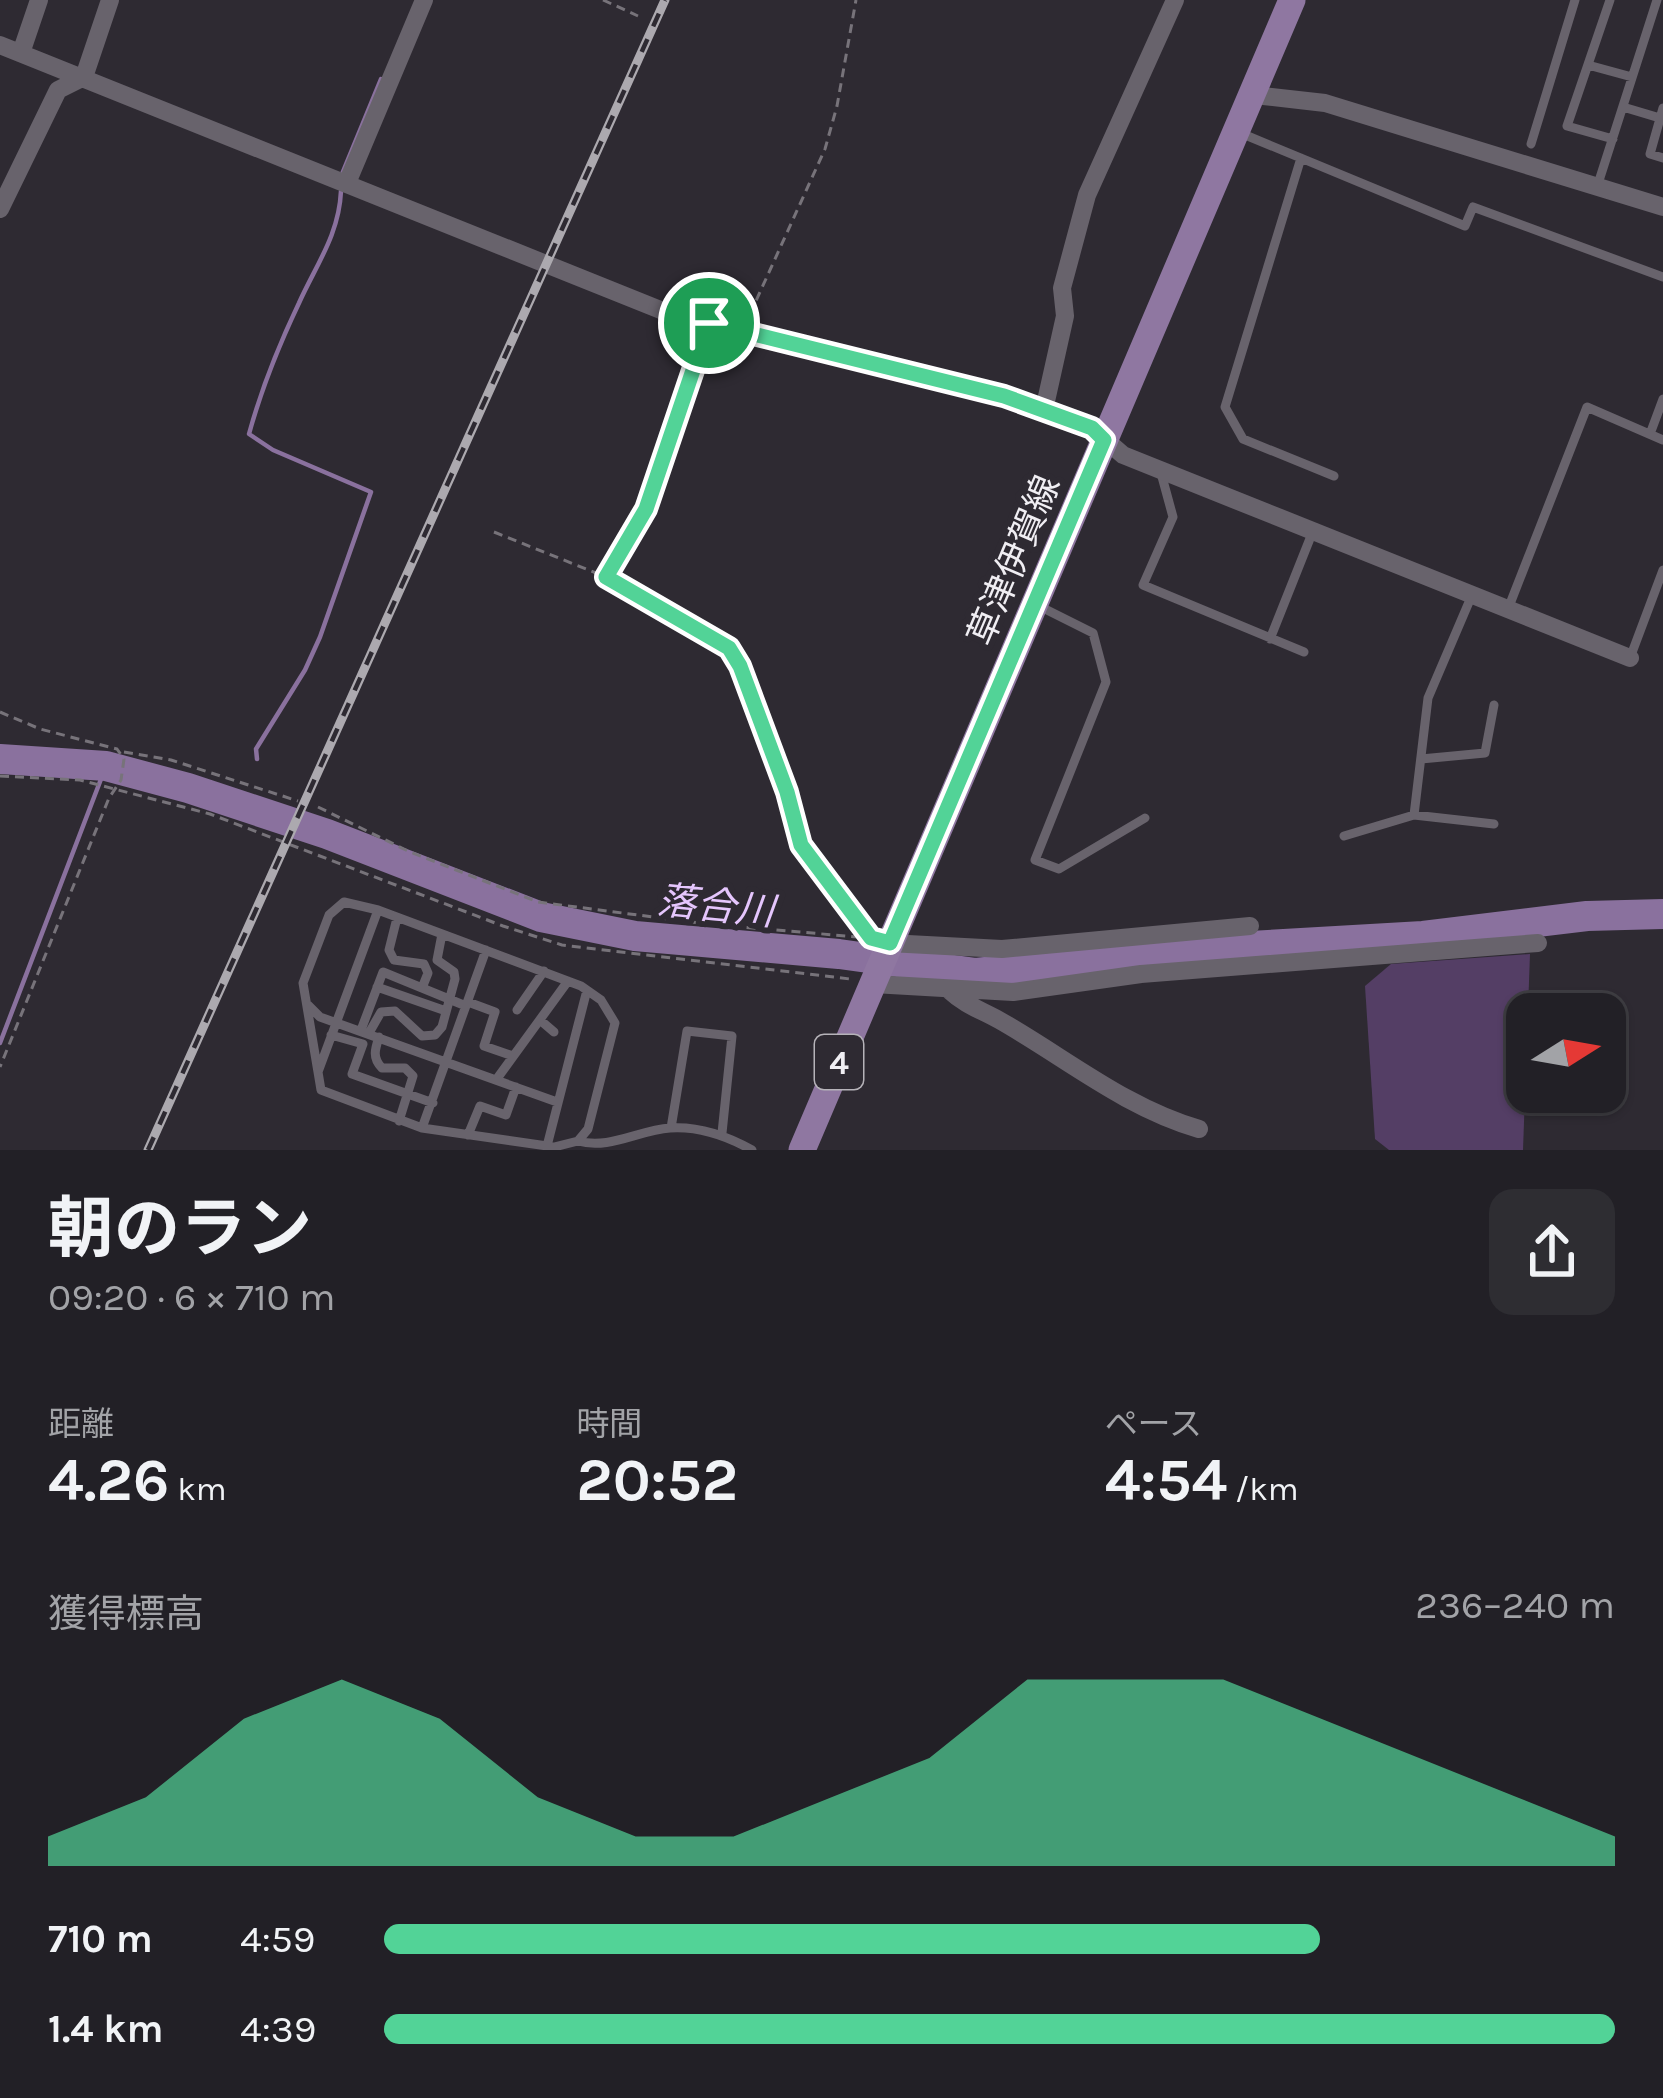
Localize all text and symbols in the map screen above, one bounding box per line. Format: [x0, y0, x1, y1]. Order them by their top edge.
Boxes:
pin [658, 272, 760, 374]
icon: arrive [676, 290, 742, 356]
street label: 草津伊賀線 [959, 469, 1068, 651]
water label: 落合川 [655, 877, 780, 935]
north arrow [1506, 993, 1626, 1113]
map controls [1506, 993, 1626, 1113]
road number: 4 [815, 1035, 863, 1089]
button: share [1489, 1189, 1615, 1315]
text: 朝のラン [48, 1190, 312, 1268]
text: 09:20 · 6 × 710 m [48, 1274, 335, 1320]
text: 距離 [48, 1405, 114, 1443]
text: 時間 [576, 1405, 642, 1443]
text: ペース [1105, 1405, 1202, 1443]
text: 4.26 [48, 1445, 169, 1515]
text: 20:52 [576, 1445, 738, 1515]
text: 4:54 [1105, 1445, 1227, 1515]
text: km [169, 1470, 227, 1508]
text: /km [1227, 1470, 1299, 1508]
text: 236–240 m [1415, 1582, 1615, 1628]
text: 獲得標高 [48, 1591, 204, 1637]
text: 710 m [48, 1916, 153, 1962]
text: 4:59 [240, 1916, 315, 1962]
text: 1.4 km [48, 2006, 163, 2052]
text: 4:39 [240, 2006, 316, 2052]

